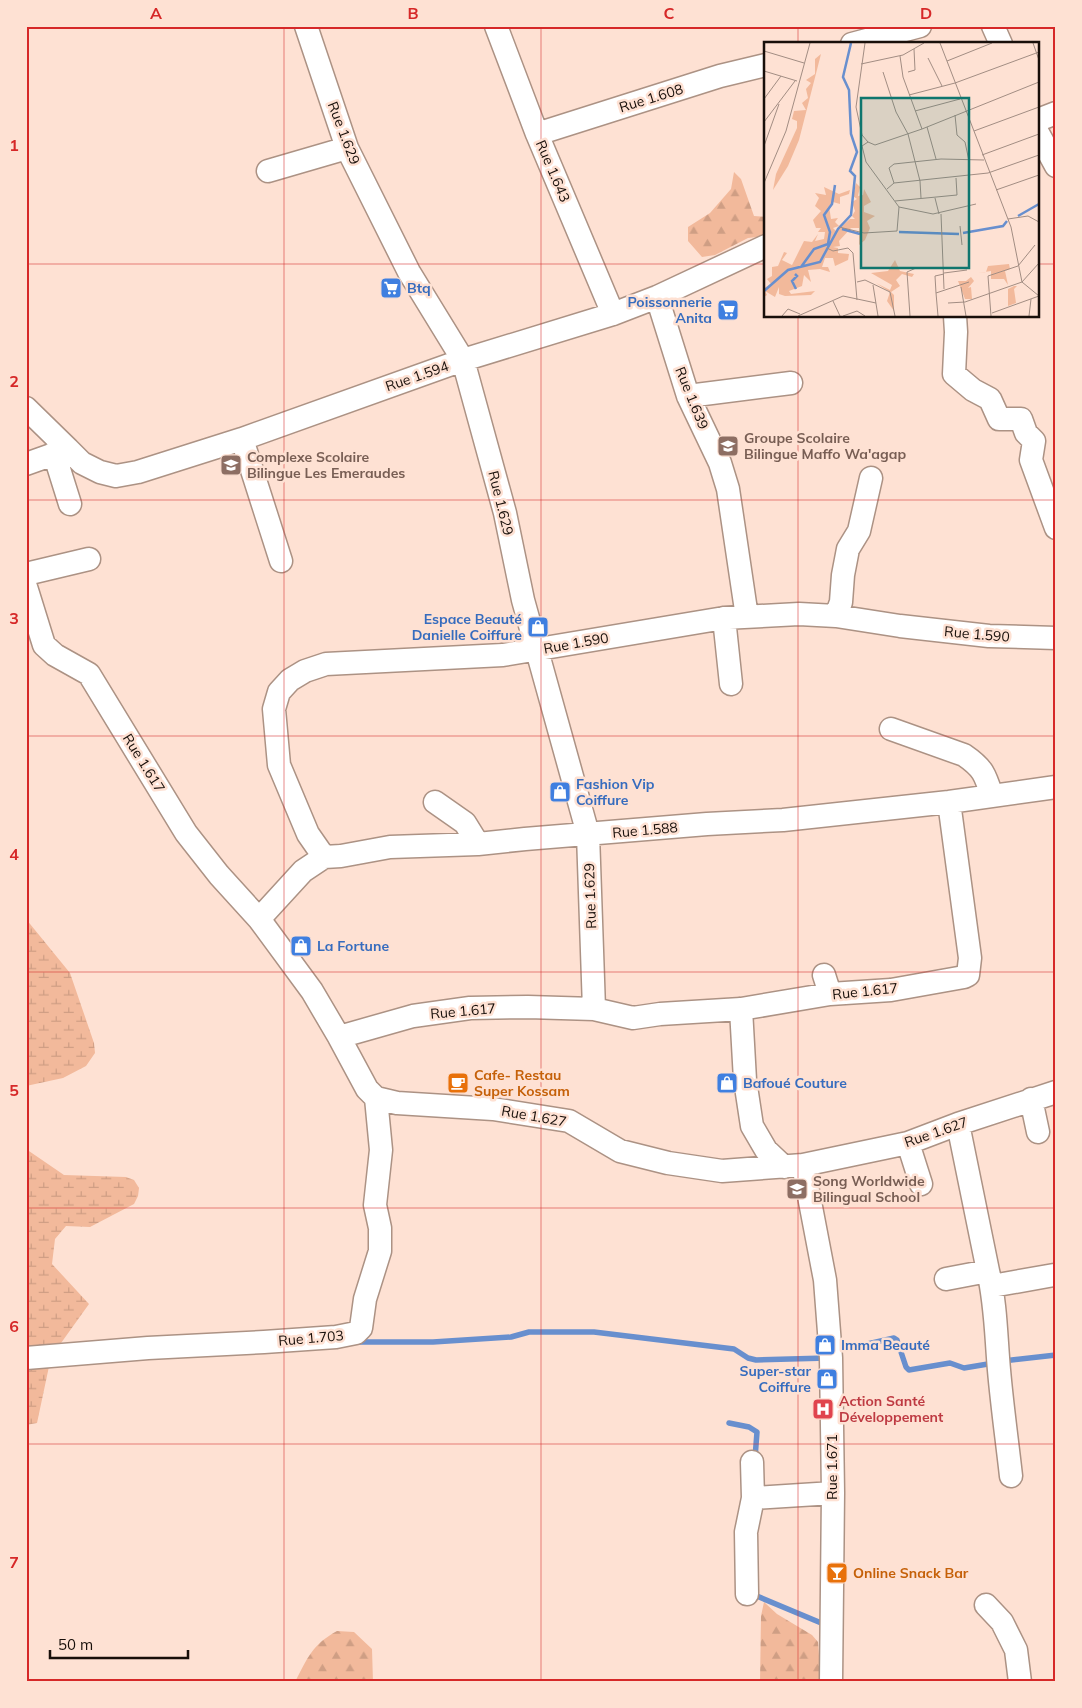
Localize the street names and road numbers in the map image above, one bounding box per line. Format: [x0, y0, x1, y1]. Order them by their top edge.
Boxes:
street label: Rue 1.608 [617, 80, 685, 116]
street label: Rue 1.629 [324, 99, 364, 167]
street label: Rue 1.643 [532, 137, 574, 205]
street label: Rue 1.594 [383, 357, 452, 395]
street label: Rue 1.639 [671, 364, 713, 432]
street label: Rue 1.629 [484, 469, 518, 537]
street label: Rue 1.590 [943, 622, 1011, 646]
street label: Rue 1.590 [542, 628, 610, 658]
street label: Rue 1.617 [119, 730, 169, 796]
street label: Rue 1.588 [611, 818, 679, 842]
street label: Rue 1.629 [580, 863, 600, 929]
street label: Rue 1.617 [831, 979, 899, 1003]
street label: Rue 1.617 [429, 999, 497, 1023]
street label: Rue 1.627 [500, 1101, 568, 1131]
street label: Rue 1.627 [902, 1113, 970, 1151]
street label: Rue 1.703 [277, 1326, 345, 1350]
street label: Rue 1.671 [823, 1434, 841, 1500]

